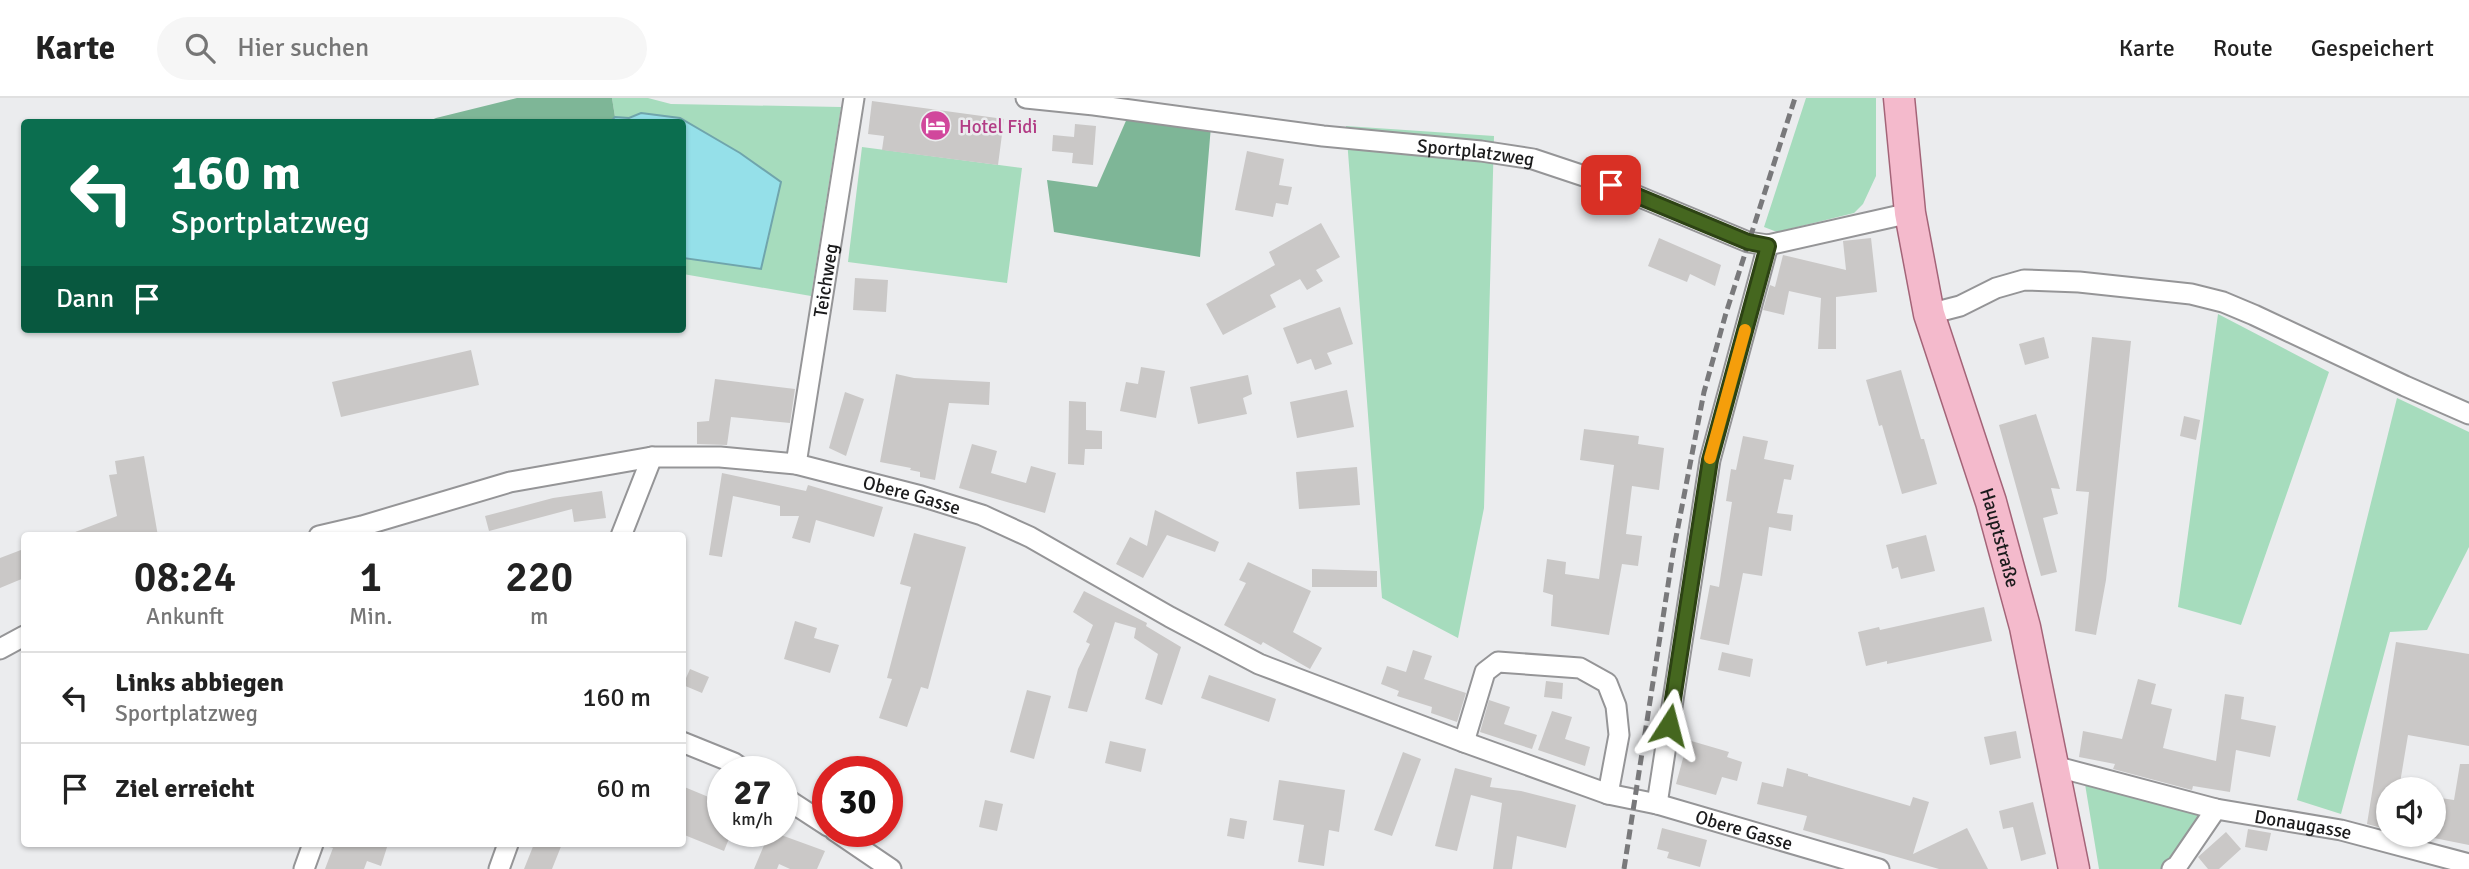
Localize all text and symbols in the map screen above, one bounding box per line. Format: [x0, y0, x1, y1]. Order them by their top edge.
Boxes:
search box [157, 17, 647, 80]
text: Karte [35, 28, 115, 69]
icon: search [181, 29, 219, 67]
text: Hier suchen [237, 32, 369, 64]
text: Karte [2119, 33, 2175, 63]
text: Route [2213, 33, 2273, 63]
text: Gespeichert [2311, 33, 2434, 63]
hotel icon: Hotel Fidi [919, 109, 953, 143]
place label: Hotel Fidi [959, 115, 1037, 139]
street label: Sportplatzweg [1416, 134, 1536, 172]
text: 160 m [171, 143, 301, 203]
icon: left [56, 147, 147, 238]
pin [1581, 155, 1641, 215]
icon: arrive [1592, 166, 1630, 204]
text: Sportplatzweg [171, 203, 370, 242]
street label: Teichweg [808, 242, 844, 319]
icon: arrive [128, 280, 166, 318]
text: Dann [56, 283, 114, 315]
street label: Obere Gasse [860, 471, 964, 521]
street label: Hauptstraße [1974, 485, 2025, 590]
text: 08:24 [134, 552, 236, 603]
text: 1 [359, 552, 382, 603]
text: 220 [505, 552, 573, 603]
text: Ankunft [146, 602, 224, 631]
text: Min. [349, 602, 392, 631]
text: m [530, 602, 548, 631]
text: Links abbiegen [115, 667, 284, 699]
icon: left [56, 679, 94, 717]
text: 160 m [582, 682, 651, 714]
position arrow [1632, 688, 1706, 762]
text: Sportplatzweg [115, 699, 258, 728]
speed limit sign: 30 [812, 756, 903, 847]
icon: arrive [56, 770, 94, 808]
text: 27 [734, 771, 771, 814]
text: Ziel erreicht [115, 773, 255, 805]
text: 60 m [596, 773, 651, 805]
map controls [2376, 777, 2446, 847]
button: sound [2376, 777, 2446, 847]
street label: Obere Gasse [1692, 805, 1796, 856]
street label: Donaugasse [2252, 805, 2354, 845]
text: km/h [732, 808, 773, 830]

